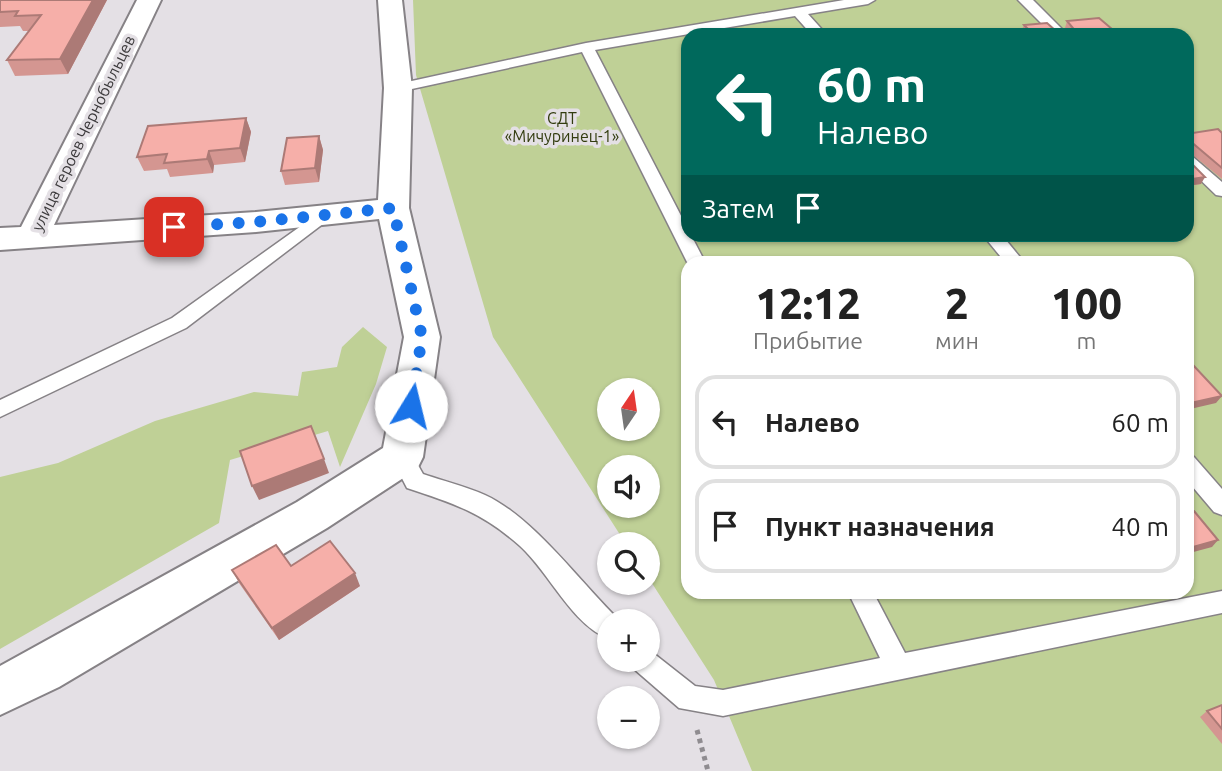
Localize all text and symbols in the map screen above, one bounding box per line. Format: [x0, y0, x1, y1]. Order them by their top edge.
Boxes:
street label: улица героев Чернобыльцев [28, 32, 138, 234]
icon: left [702, 56, 793, 147]
text: 60 m [817, 56, 926, 111]
park label: СДТ «Мичуринец-1» [505, 109, 619, 145]
text: Налево [817, 114, 929, 150]
icon: arrive [789, 189, 827, 227]
text: Затем [702, 194, 775, 223]
pin [144, 197, 204, 257]
icon: arrive [155, 208, 193, 246]
text: 12:12 [755, 280, 861, 327]
text: 2 [945, 280, 969, 327]
text: 100 [1051, 280, 1122, 327]
text: Прибытие [753, 328, 863, 353]
text: мин [935, 328, 979, 353]
text: m [1076, 328, 1096, 353]
position arrow [374, 369, 448, 443]
north arrow [597, 378, 660, 441]
map controls [597, 378, 660, 749]
icon: left [706, 403, 744, 441]
text: Налево [765, 408, 860, 437]
text: 60 m [1111, 408, 1169, 437]
button: sound [597, 455, 660, 518]
icon: arrive [706, 507, 744, 545]
text: Пункт назначения [765, 512, 995, 541]
text: 40 m [1111, 512, 1169, 541]
button: search [597, 532, 660, 595]
button: + [597, 609, 660, 672]
button: − [597, 686, 660, 749]

